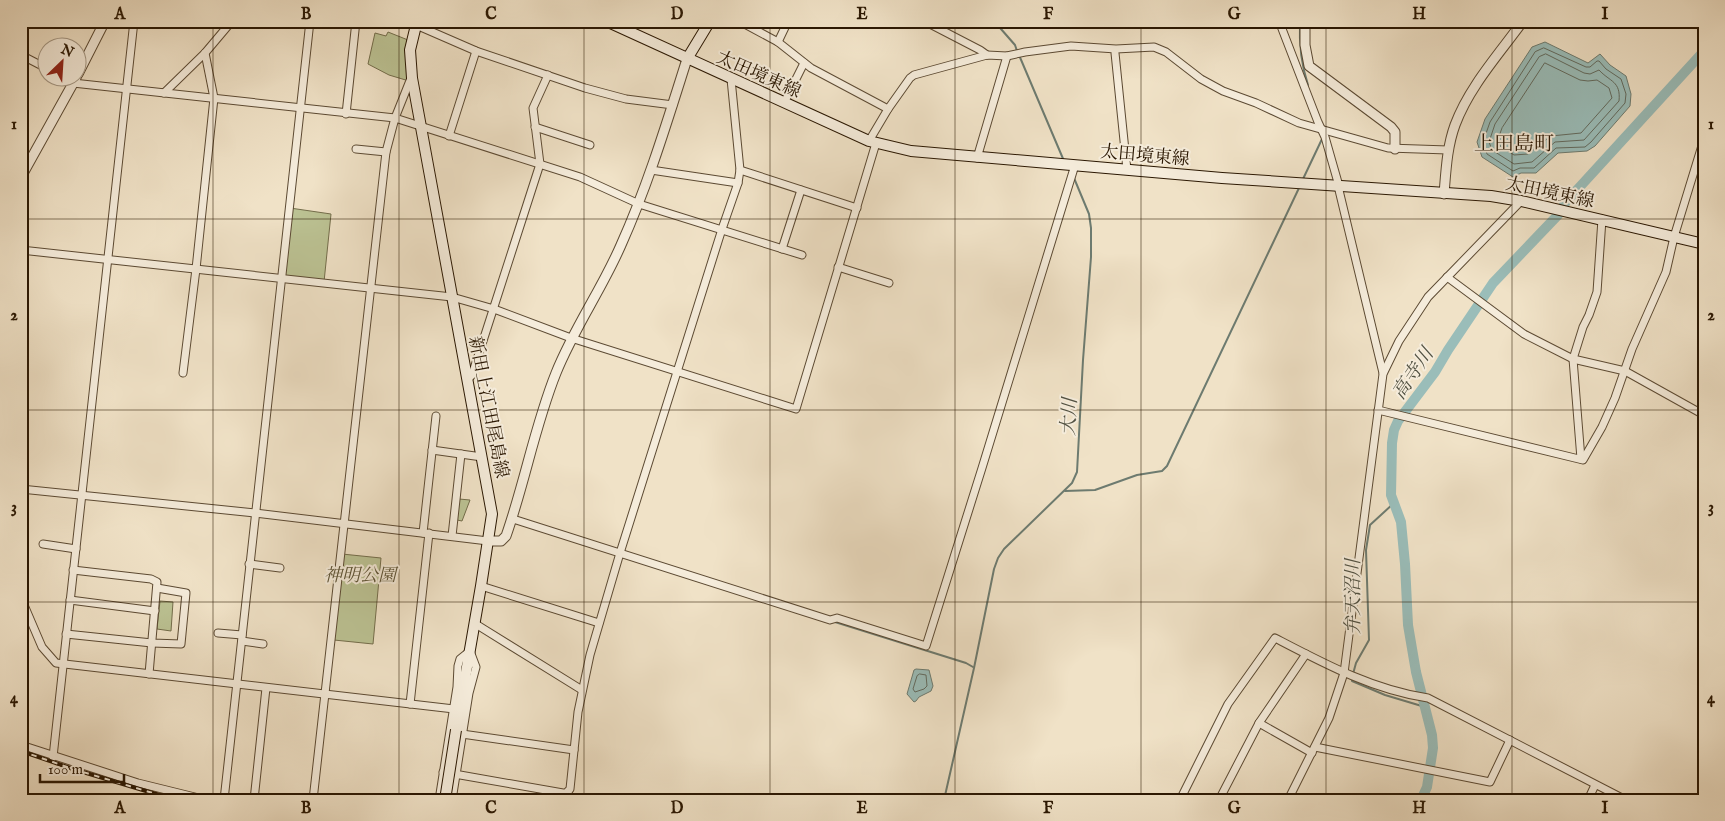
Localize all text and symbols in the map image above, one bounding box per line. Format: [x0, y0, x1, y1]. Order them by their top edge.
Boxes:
text: A [114, 5, 127, 25]
text: B [301, 5, 312, 25]
text: C [485, 5, 497, 25]
text: D [671, 5, 684, 25]
text: E [856, 5, 868, 25]
text: F [1043, 5, 1054, 25]
text: G [1228, 5, 1241, 25]
text: H [1412, 5, 1426, 25]
text: I [1602, 5, 1609, 25]
north arrow [38, 38, 88, 88]
text: N [57, 40, 76, 62]
street label: 太田境東線 [713, 47, 804, 104]
text: 1 [11, 115, 17, 135]
text: 1 [1708, 115, 1714, 135]
district label: 上田島町 [1474, 132, 1554, 157]
street label: 太田境東線 [1099, 141, 1191, 172]
street label: 太田境東線 [1503, 173, 1596, 214]
text: 2 [10, 306, 18, 326]
text: 2 [1707, 306, 1715, 326]
street label: 新田上江田尾島線 [463, 334, 513, 480]
water label: 高寺川 [1388, 342, 1441, 404]
water label: 大川 [1057, 396, 1083, 437]
text: 3 [11, 498, 17, 518]
text: 3 [1708, 498, 1714, 518]
water label: 弁天沼川 [1342, 557, 1366, 635]
park label: 神明公園 [324, 565, 399, 588]
text: 4 [10, 689, 19, 709]
text: 4 [1707, 689, 1716, 709]
scale bar [40, 751, 124, 783]
text: 100 m [48, 760, 84, 779]
text: A [114, 799, 127, 819]
text: B [301, 799, 312, 819]
text: C [485, 799, 497, 819]
text: D [671, 799, 684, 819]
text: E [856, 799, 868, 819]
text: F [1043, 799, 1054, 819]
text: G [1228, 799, 1241, 819]
text: H [1412, 799, 1426, 819]
text: I [1602, 799, 1609, 819]

